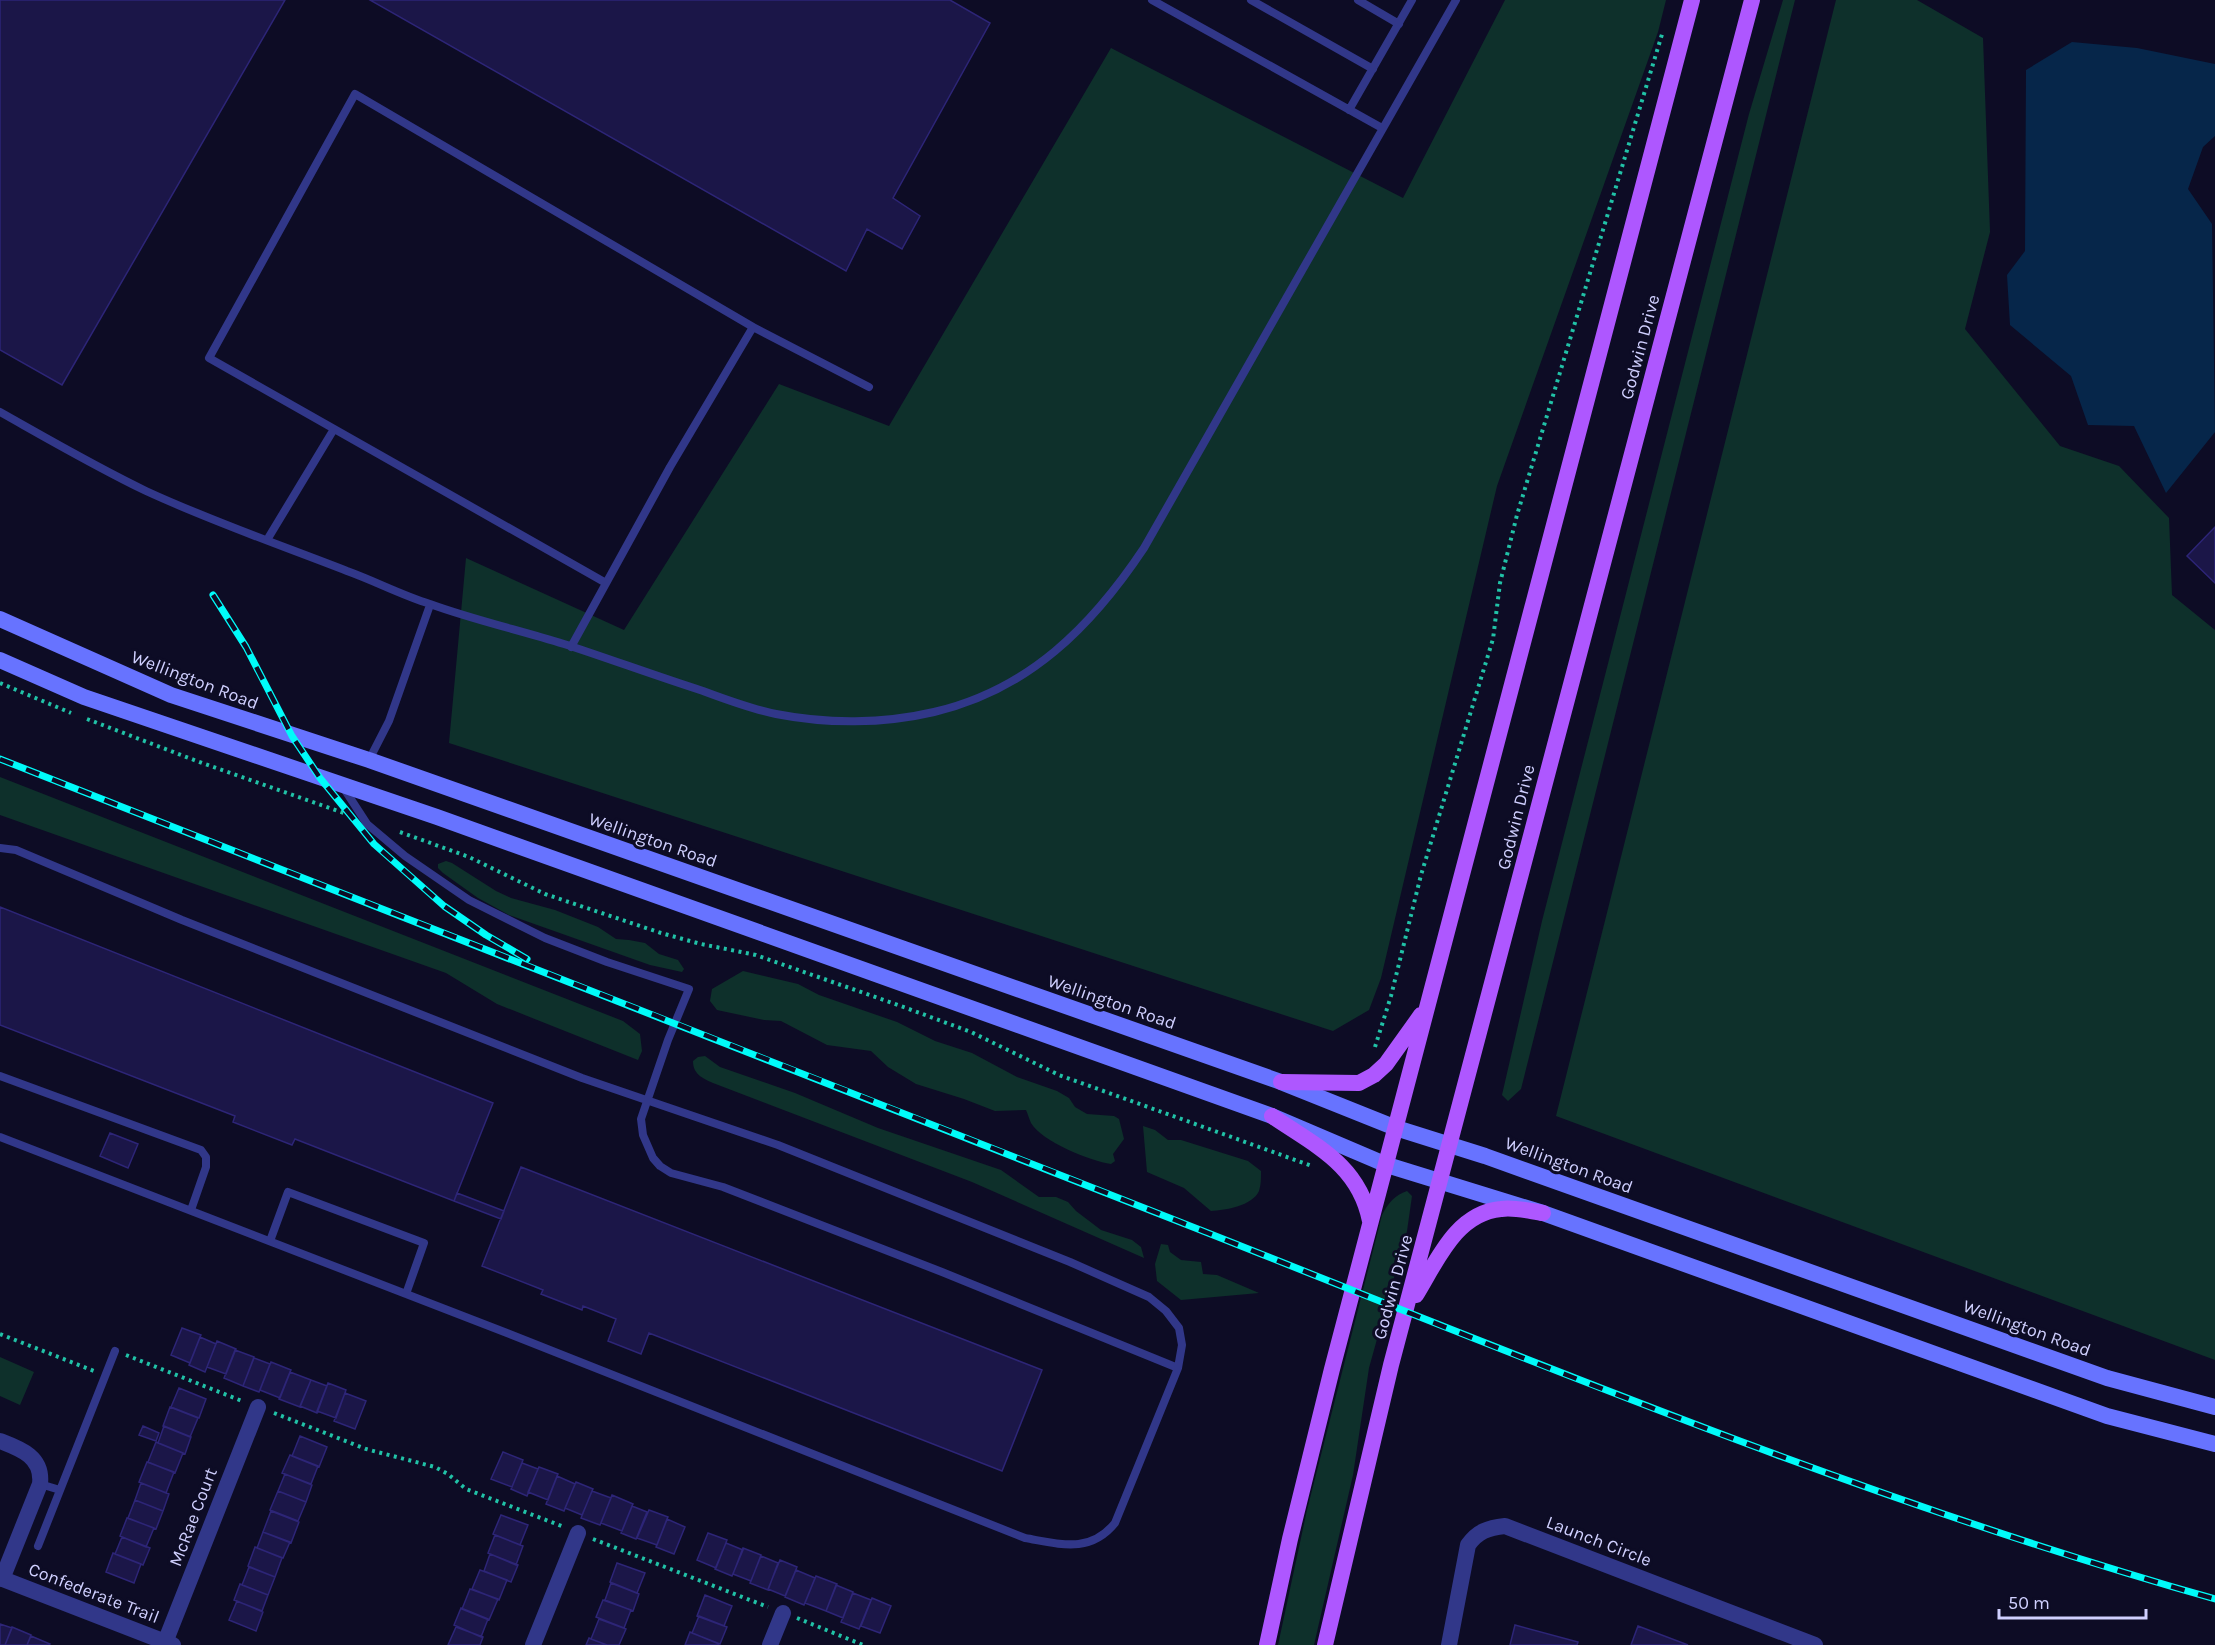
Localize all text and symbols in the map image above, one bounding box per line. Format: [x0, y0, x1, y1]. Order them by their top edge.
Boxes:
street label: Godwin Drive [1615, 292, 1665, 402]
street label: Wellington Road [128, 646, 262, 714]
street label: Godwin Drive [1492, 762, 1540, 872]
street label: Wellington Road [586, 808, 720, 872]
street label: Wellington Road [1045, 970, 1179, 1034]
street label: Wellington Road [1502, 1132, 1636, 1198]
street label: Godwin Drive [1368, 1232, 1418, 1342]
street label: Wellington Road [1960, 1295, 2094, 1361]
street label: McRae Court [164, 1464, 222, 1570]
street label: Launch Circle [1543, 1511, 1655, 1571]
street label: Confederate Trail [26, 1558, 162, 1628]
scale bar [1999, 1582, 2146, 1620]
text: 50 m [2008, 1592, 2050, 1614]

